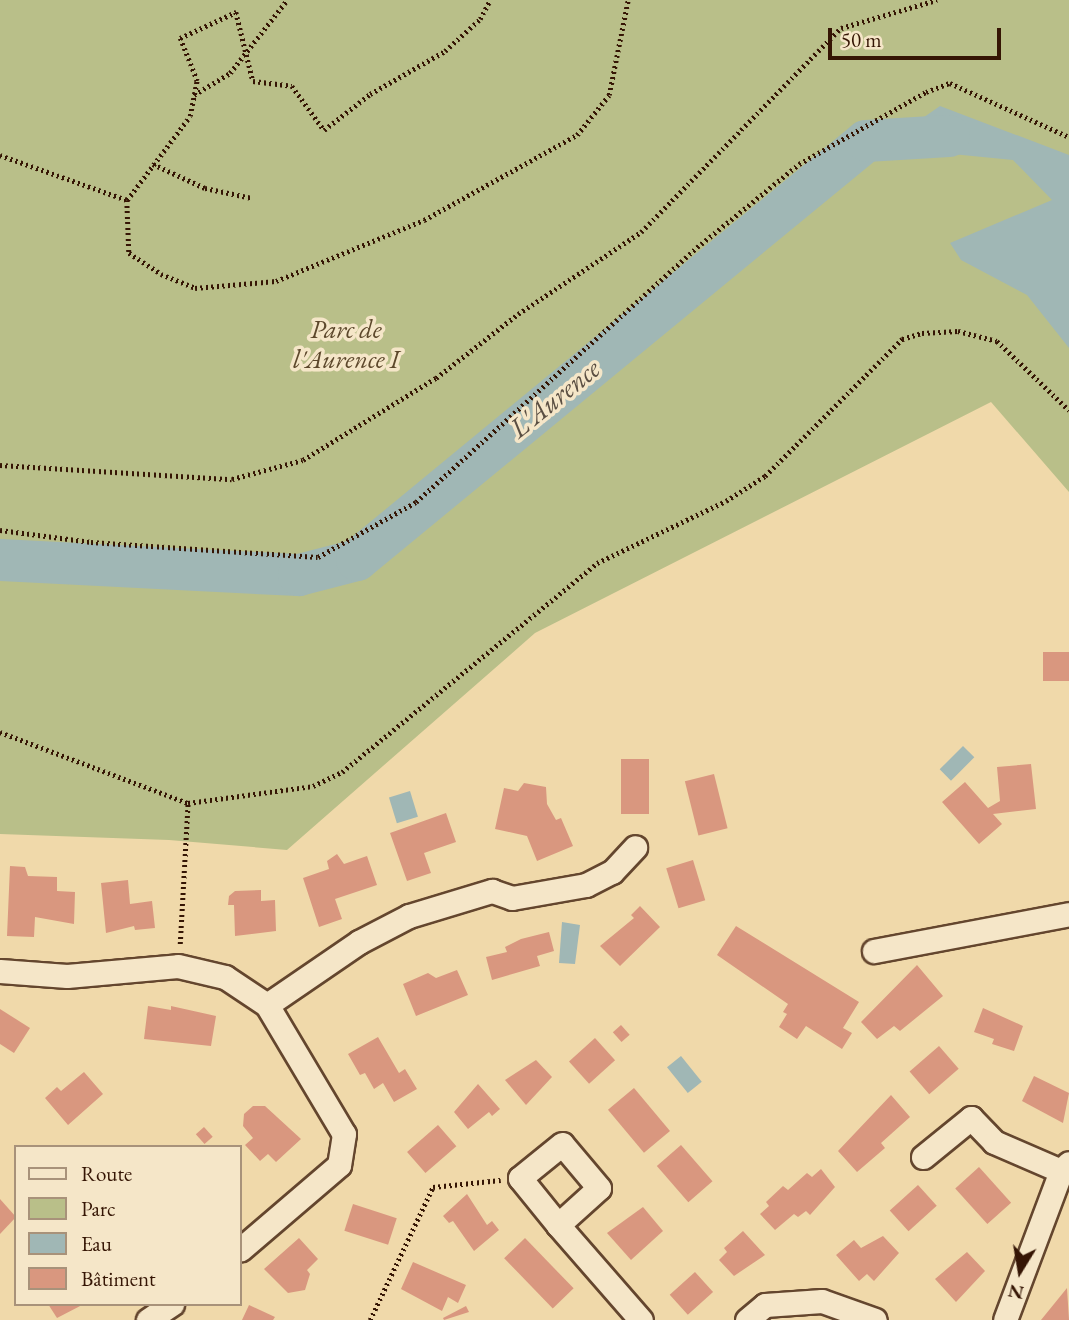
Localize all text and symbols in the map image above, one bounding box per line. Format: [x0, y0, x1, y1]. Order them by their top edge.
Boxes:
scale bar [831, 14, 1004, 58]
text: 50 m [841, 26, 882, 53]
park label: Parc de l'Aurence I [293, 314, 399, 376]
water label: L'Aurence [502, 351, 606, 445]
legend [14, 1145, 242, 1306]
text: Route [81, 1160, 132, 1187]
text: Parc [81, 1195, 115, 1222]
text: Eau [81, 1230, 112, 1257]
north arrow [985, 1236, 1055, 1306]
text: Bâtiment [81, 1265, 156, 1292]
text: N [1006, 1278, 1026, 1306]

